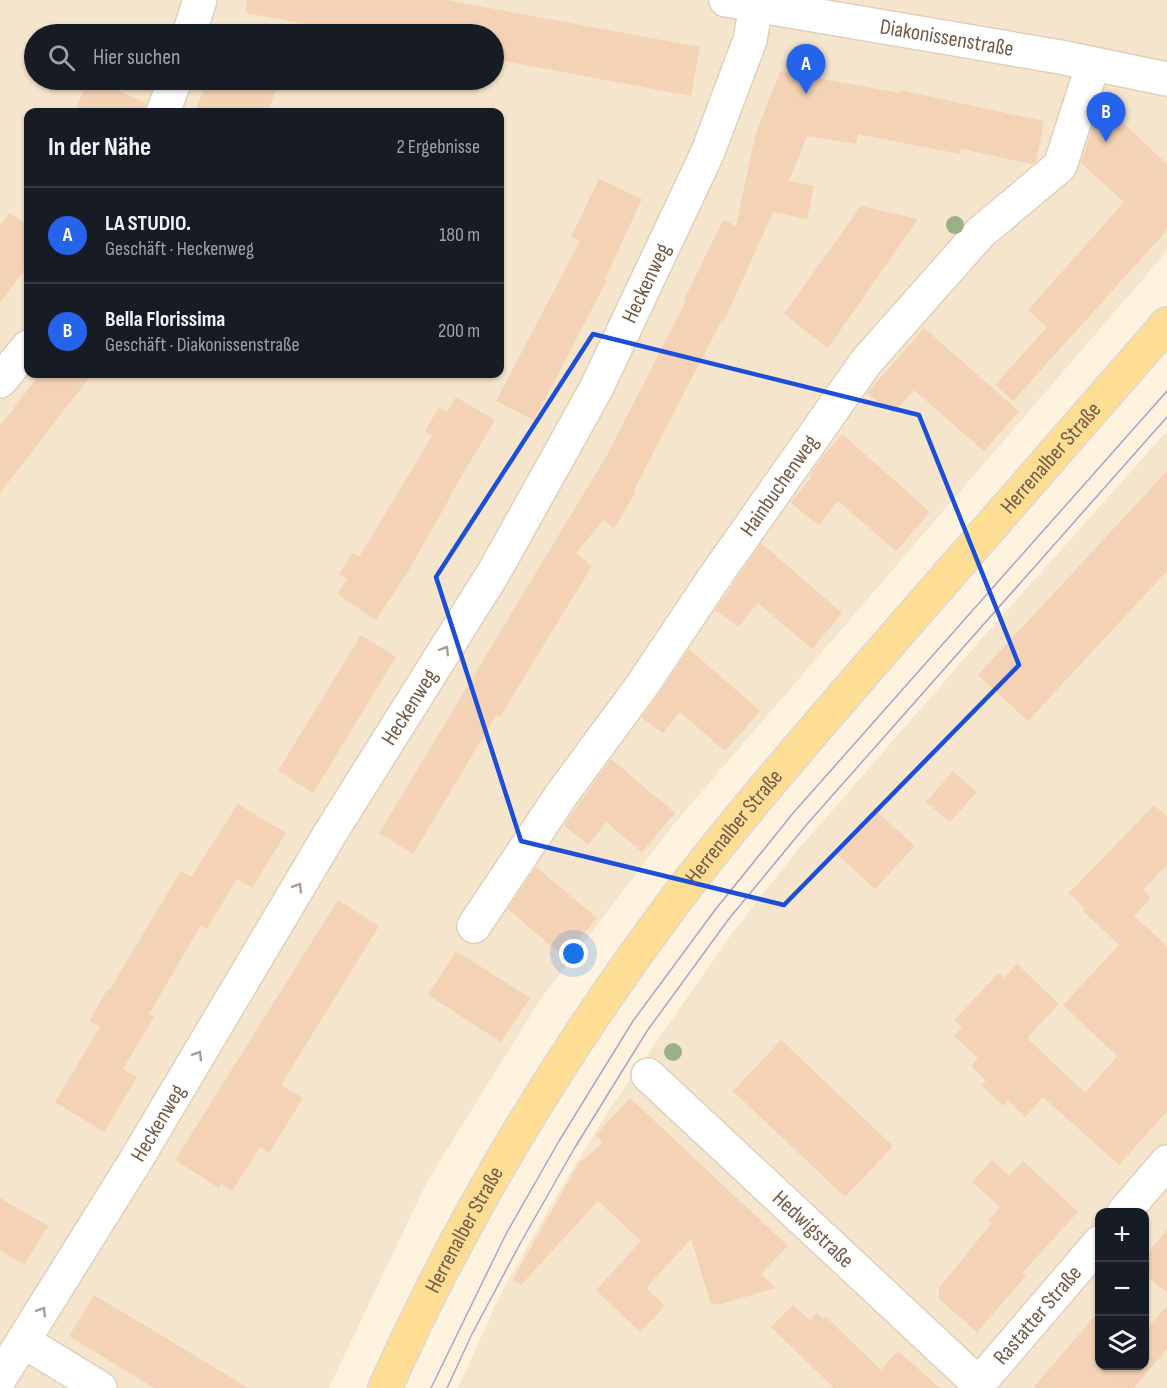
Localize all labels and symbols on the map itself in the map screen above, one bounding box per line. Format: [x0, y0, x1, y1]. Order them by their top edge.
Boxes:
street label: Diakonissenstraße [878, 13, 1016, 62]
pin: A [786, 44, 826, 94]
pin: B [1086, 92, 1126, 142]
street label: Heckenweg [616, 239, 676, 327]
street label: Herrenalber Straße [994, 396, 1107, 519]
street label: Hainbuchenweg [734, 429, 824, 541]
one-way arrow [437, 646, 449, 656]
street label: Heckenweg [375, 664, 443, 750]
street label: Herrenalber Straße [679, 764, 789, 889]
one-way arrow [291, 883, 302, 893]
your location [559, 939, 588, 968]
one-way arrow [191, 1051, 203, 1061]
street label: Heckenweg [125, 1079, 191, 1166]
street label: Herrenalber Straße [419, 1162, 509, 1297]
street label: Hedwigstraße [767, 1185, 860, 1274]
street label: Rastatter Straße [988, 1260, 1087, 1370]
one-way arrow [35, 1307, 47, 1317]

